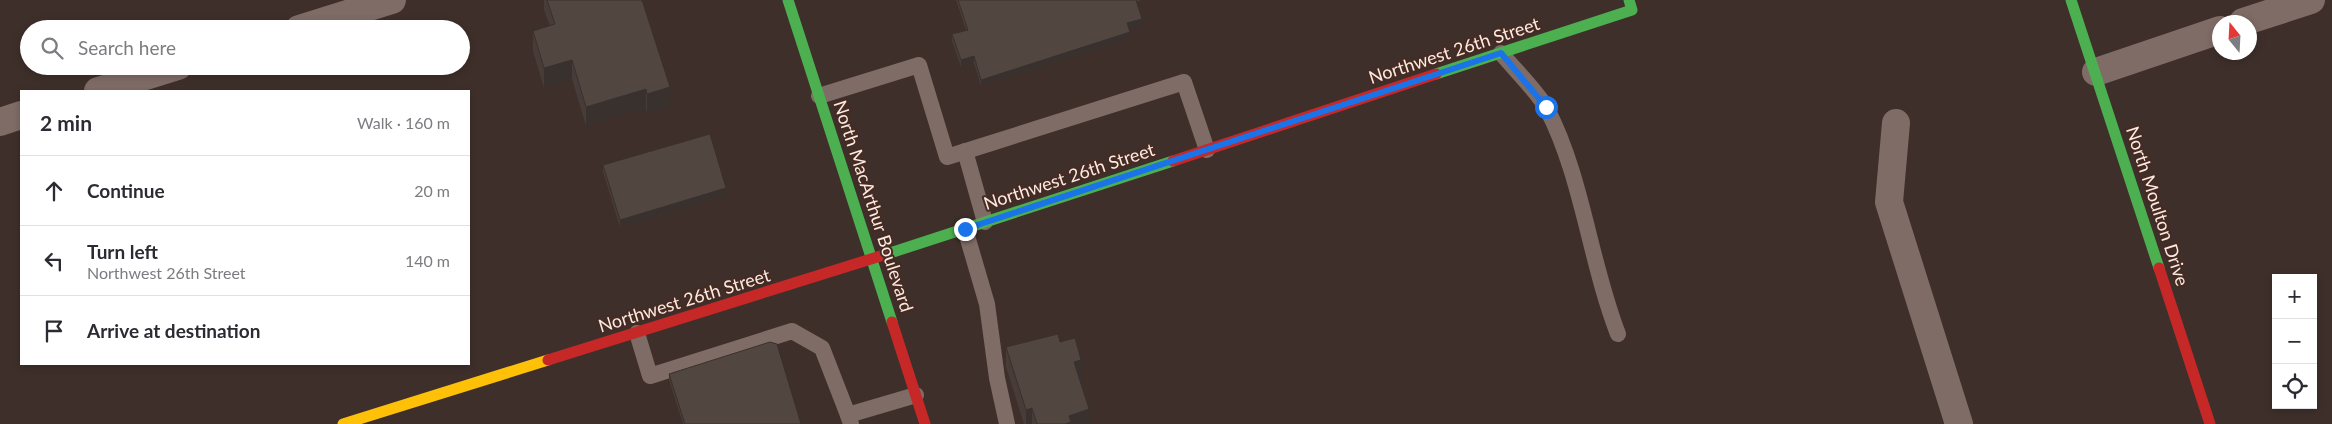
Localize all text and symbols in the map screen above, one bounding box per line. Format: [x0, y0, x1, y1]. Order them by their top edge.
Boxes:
street label: Northwest 26th Street [1366, 12, 1543, 88]
north arrow [2212, 15, 2257, 60]
search box [20, 20, 470, 75]
icon: search [38, 34, 66, 62]
text: Search here [78, 36, 176, 59]
route start [1535, 96, 1558, 119]
street label: North MacArthur Boulevard [829, 98, 919, 314]
text: 2 min [40, 110, 92, 135]
text: Walk · 160 m [357, 113, 450, 132]
street label: North Moulton Drive [2122, 123, 2194, 289]
street label: Northwest 26th Street [981, 138, 1158, 214]
icon: ahead [40, 177, 68, 205]
text: Continue [87, 179, 165, 202]
text: 20 m [414, 181, 450, 200]
route end [954, 218, 977, 241]
text: Turn left [87, 240, 158, 263]
icon: left [40, 247, 68, 275]
text: 140 m [405, 251, 450, 270]
text: Northwest 26th Street [87, 263, 246, 282]
street label: Northwest 26th Street [595, 263, 773, 337]
map controls [2272, 274, 2317, 409]
button: + [2272, 274, 2317, 319]
icon: arrive [40, 317, 68, 345]
text: Arrive at destination [87, 319, 260, 342]
button: − [2272, 319, 2317, 364]
button: locate [2272, 364, 2317, 409]

